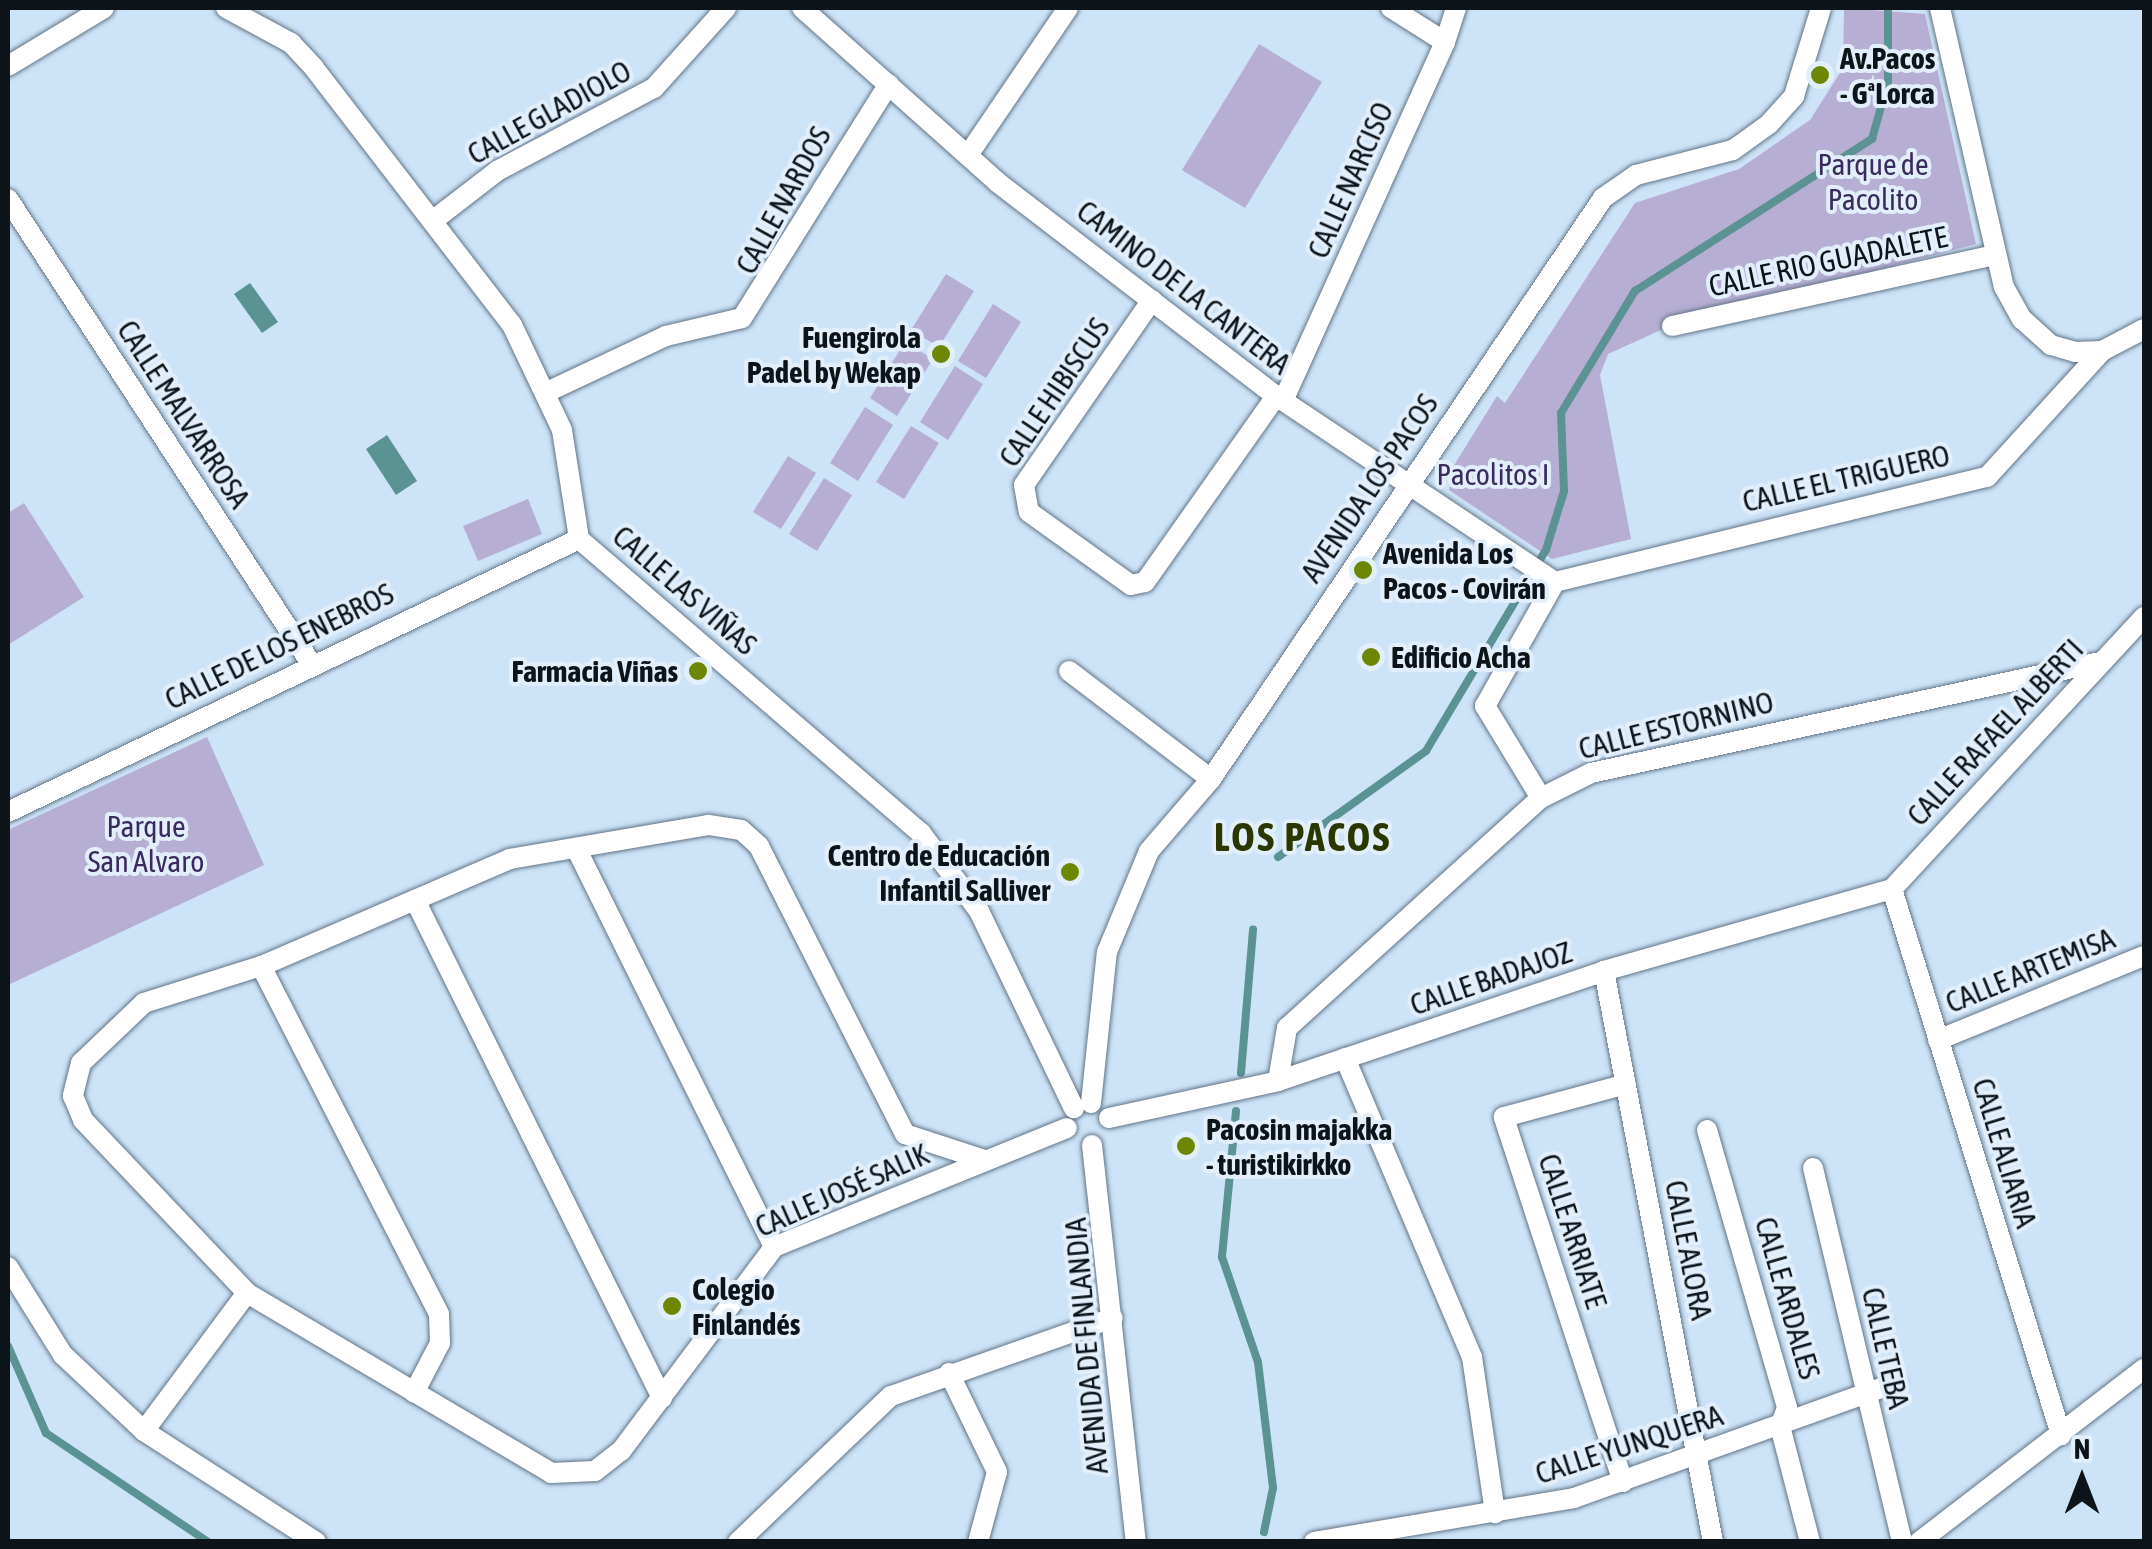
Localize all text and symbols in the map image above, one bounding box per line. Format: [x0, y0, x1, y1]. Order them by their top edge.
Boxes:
place label: Av.Pacos - GªLorca [1840, 40, 1935, 110]
street label: CALLE GLADIOLO [461, 52, 637, 172]
marker: Av.Pacos - GªLorca [1809, 64, 1831, 86]
street label: CALLE NARCISO [1300, 97, 1400, 263]
street label: CALLE NARDOS [728, 120, 838, 280]
park label: Parque de Pacolito [1817, 146, 1929, 216]
street label: CAMINO DE LA CANTERA [1070, 192, 1298, 382]
street label: CALLE RIO GUADALETE [1706, 218, 1950, 304]
street label: CALLE HIBISCUS [991, 311, 1117, 473]
street label: CALLE MALVARROSA [110, 313, 258, 515]
place label: Fuengirola Padel by Wekap [747, 319, 921, 390]
marker: Fuengirola Padel by Wekap [930, 343, 952, 365]
street label: AVENIDA LOS PACOS [1293, 387, 1445, 589]
street label: CALLE EL TRIGUERO [1739, 437, 1953, 519]
park label: Pacolitos I [1437, 456, 1549, 492]
street label: CALLE LAS VIÑAS [606, 518, 764, 662]
place label: Avenida Los Pacos - Covirán [1383, 535, 1546, 606]
marker: Avenida Los Pacos - Covirán [1352, 559, 1374, 581]
street label: CALLE DE LOS ENEBROS [159, 575, 399, 717]
street label: CALLE RAFAEL ALBERTI [1899, 631, 2091, 833]
place label: Edificio Acha [1391, 639, 1531, 675]
marker: Edificio Acha [1360, 646, 1382, 668]
place label: Farmacia Viñas [511, 653, 678, 689]
marker: Farmacia Viñas [687, 660, 709, 682]
street label: CALLE ESTORNINO [1575, 683, 1777, 767]
park label: Parque San Alvaro [88, 808, 204, 878]
district label: LOS PACOS [1214, 813, 1392, 861]
place label: Centro de Educación Infantil Salliver [827, 837, 1050, 908]
marker: Centro de Educación Infantil Salliver [1059, 861, 1081, 883]
street label: CALLE ARTEMISA [1940, 920, 2120, 1020]
street label: CALLE BADAJOZ [1405, 934, 1577, 1022]
street label: CALLE ALIARIA [1965, 1074, 2045, 1232]
place label: Pacosin majakka - turistikirkko [1206, 1111, 1392, 1182]
marker: Pacosin majakka - turistikirkko [1175, 1135, 1197, 1157]
street label: CALLE JOSÉ SALIK [750, 1136, 934, 1244]
street label: CALLE ARRIATE [1531, 1149, 1615, 1313]
street label: CALLE ALORA [1658, 1177, 1720, 1323]
street label: CALLE ARDALES [1748, 1213, 1828, 1383]
street label: AVENIDA DE FINLANDIA [1057, 1217, 1115, 1475]
place label: Colegio Finlandés [692, 1271, 800, 1342]
street label: CALLE TEBA [1855, 1284, 1917, 1412]
marker: Colegio Finlandés [661, 1295, 683, 1317]
street label: CALLE YUNQUERA [1531, 1397, 1727, 1491]
north arrow [2032, 1429, 2132, 1529]
text: N [2074, 1433, 2090, 1465]

